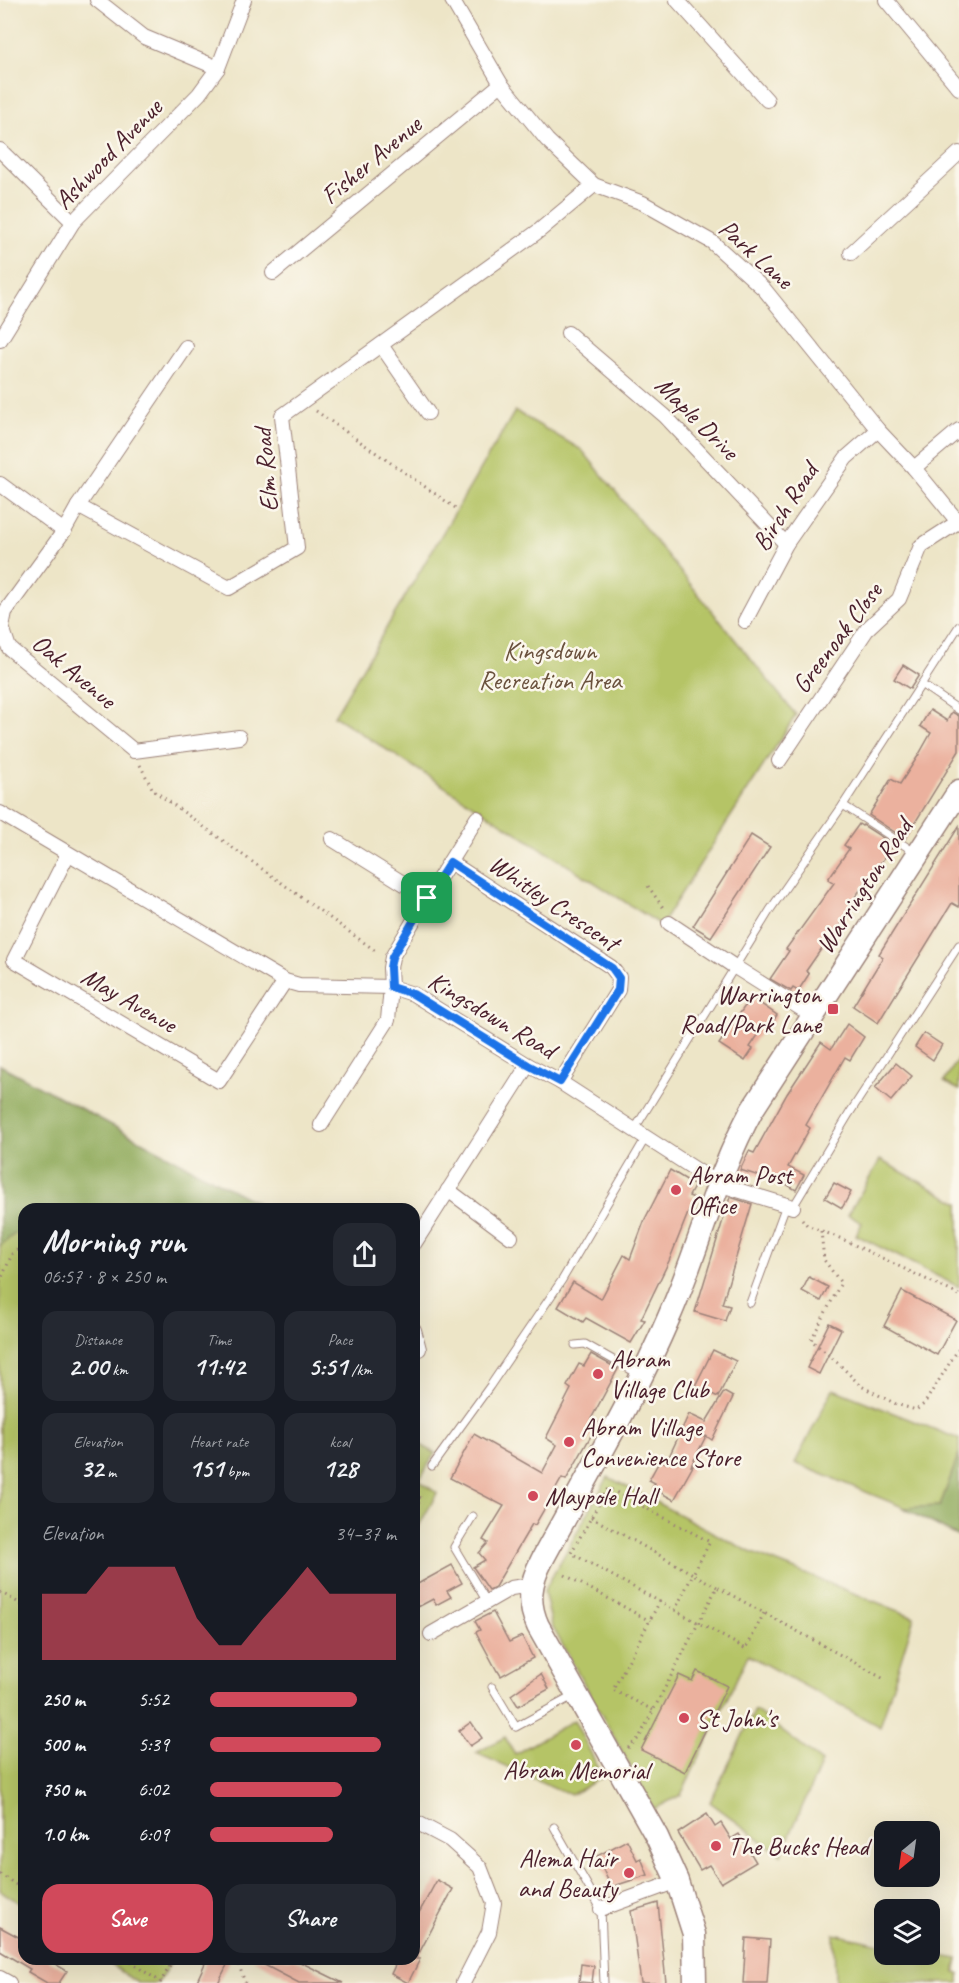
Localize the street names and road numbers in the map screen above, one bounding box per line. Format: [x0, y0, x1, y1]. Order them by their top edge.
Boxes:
street label: Ashwood Avenue [47, 90, 170, 216]
street label: Fisher Avenue [314, 107, 429, 212]
street label: Park Lane [712, 212, 801, 297]
street label: Maple Drive [648, 369, 748, 469]
street label: Elm Road [246, 423, 286, 513]
street label: Birch Road [744, 454, 828, 557]
street label: Greenoak Close [785, 575, 890, 700]
street label: Oak Avenue [25, 626, 125, 717]
street label: Warrington Road [808, 809, 922, 960]
street label: Whitley Crescent [483, 847, 628, 961]
street label: May Avenue [75, 960, 185, 1042]
street label: Kingsdown Road [422, 964, 565, 1068]

